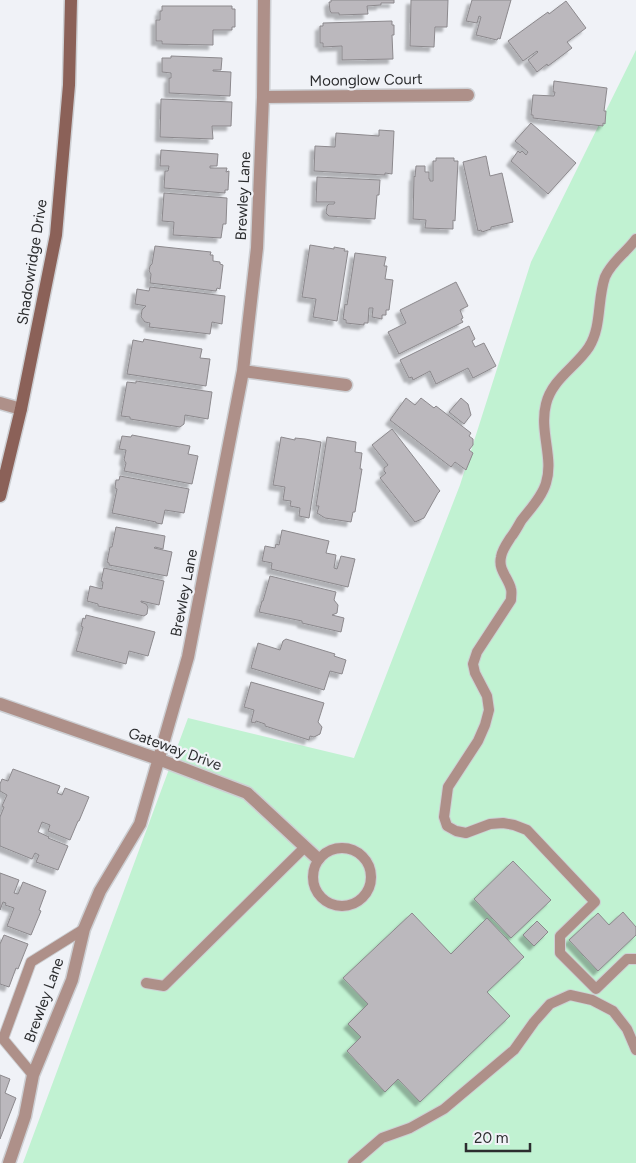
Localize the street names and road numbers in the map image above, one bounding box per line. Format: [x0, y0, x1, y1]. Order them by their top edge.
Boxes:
street label: Moonglow Court [309, 70, 423, 90]
street label: Brewley Lane [232, 151, 254, 241]
street label: Shadowridge Drive [13, 198, 51, 326]
street label: Brewley Lane [167, 548, 201, 638]
street label: Gateway Drive [126, 724, 224, 774]
street label: Brewley Lane [20, 955, 68, 1045]

